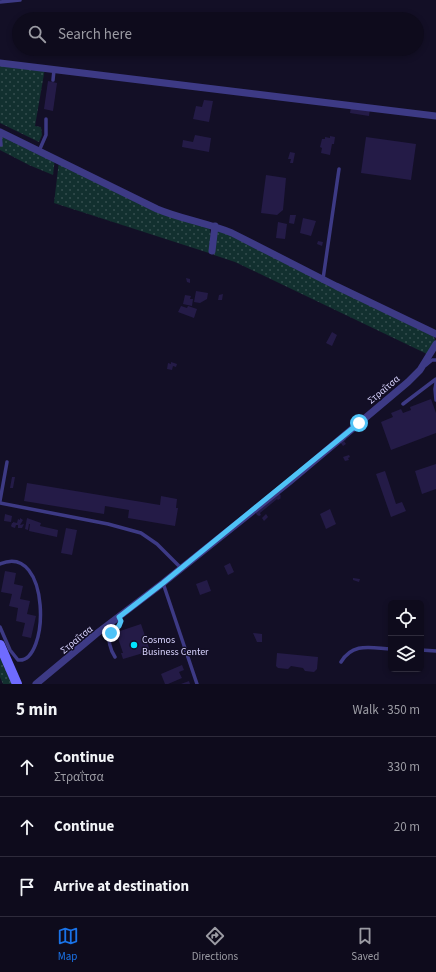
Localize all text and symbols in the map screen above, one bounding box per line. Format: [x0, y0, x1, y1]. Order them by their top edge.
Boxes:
search box [12, 12, 424, 56]
icon: search [26, 23, 48, 45]
text: Search here [58, 24, 132, 45]
street label: Στραΐτσα [364, 372, 403, 407]
route start [350, 414, 368, 432]
map controls [388, 600, 424, 672]
button: locate [388, 600, 424, 636]
street label: Στραΐτσα [57, 622, 96, 657]
route end [102, 624, 120, 642]
place label: Cosmos Business Center [142, 633, 209, 659]
button: layers [388, 636, 424, 672]
marker: Cosmos Business Center [129, 640, 139, 650]
text: 5 min [16, 698, 57, 722]
text: Walk · 350 m [352, 701, 420, 719]
text: Continue [54, 747, 114, 768]
icon: ahead [16, 756, 38, 778]
text: 330 m [387, 758, 420, 776]
text: Στραΐτσα [54, 768, 104, 786]
icon: ahead [16, 816, 38, 838]
text: Continue [54, 816, 114, 837]
text: 20 m [394, 818, 420, 836]
icon: arrive [16, 876, 38, 898]
text: Arrive at destination [54, 876, 189, 897]
tab: Map [57, 925, 79, 964]
tab: Directions [192, 925, 238, 964]
tab: Saved [351, 925, 379, 964]

